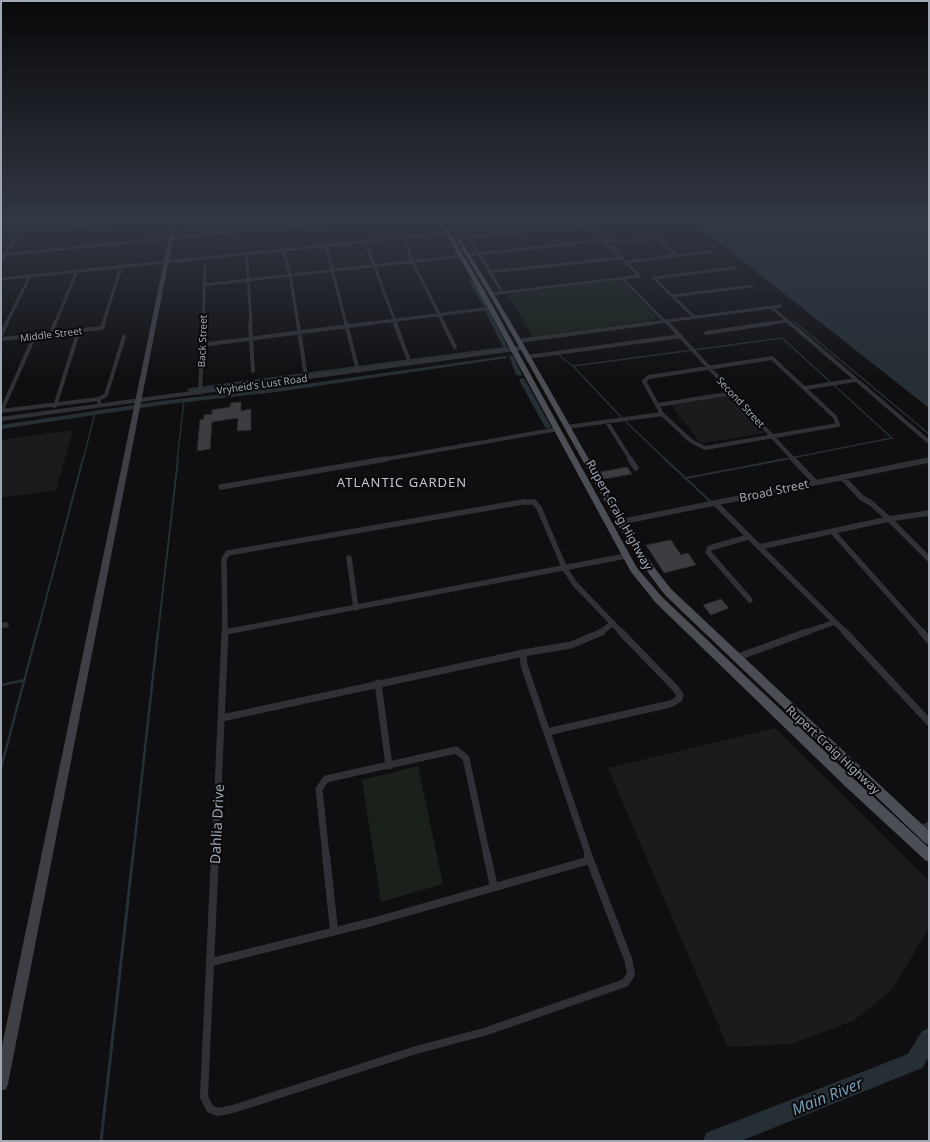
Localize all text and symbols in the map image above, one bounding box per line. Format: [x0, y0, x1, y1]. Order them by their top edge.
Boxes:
street label: Back Street [194, 314, 210, 368]
street label: Middle Street [19, 323, 83, 345]
street label: Vryheid's Lust Road [216, 371, 308, 397]
street label: Second Street [714, 374, 768, 431]
street label: Rupert Craig Highway [582, 457, 657, 573]
district label: ATLANTIC GARDEN [337, 473, 467, 491]
street label: Broad Street [738, 475, 811, 506]
street label: Rupert Craig Highway [783, 701, 885, 798]
street label: Dahlia Drive [205, 783, 228, 864]
water label: Main River [788, 1071, 867, 1120]

